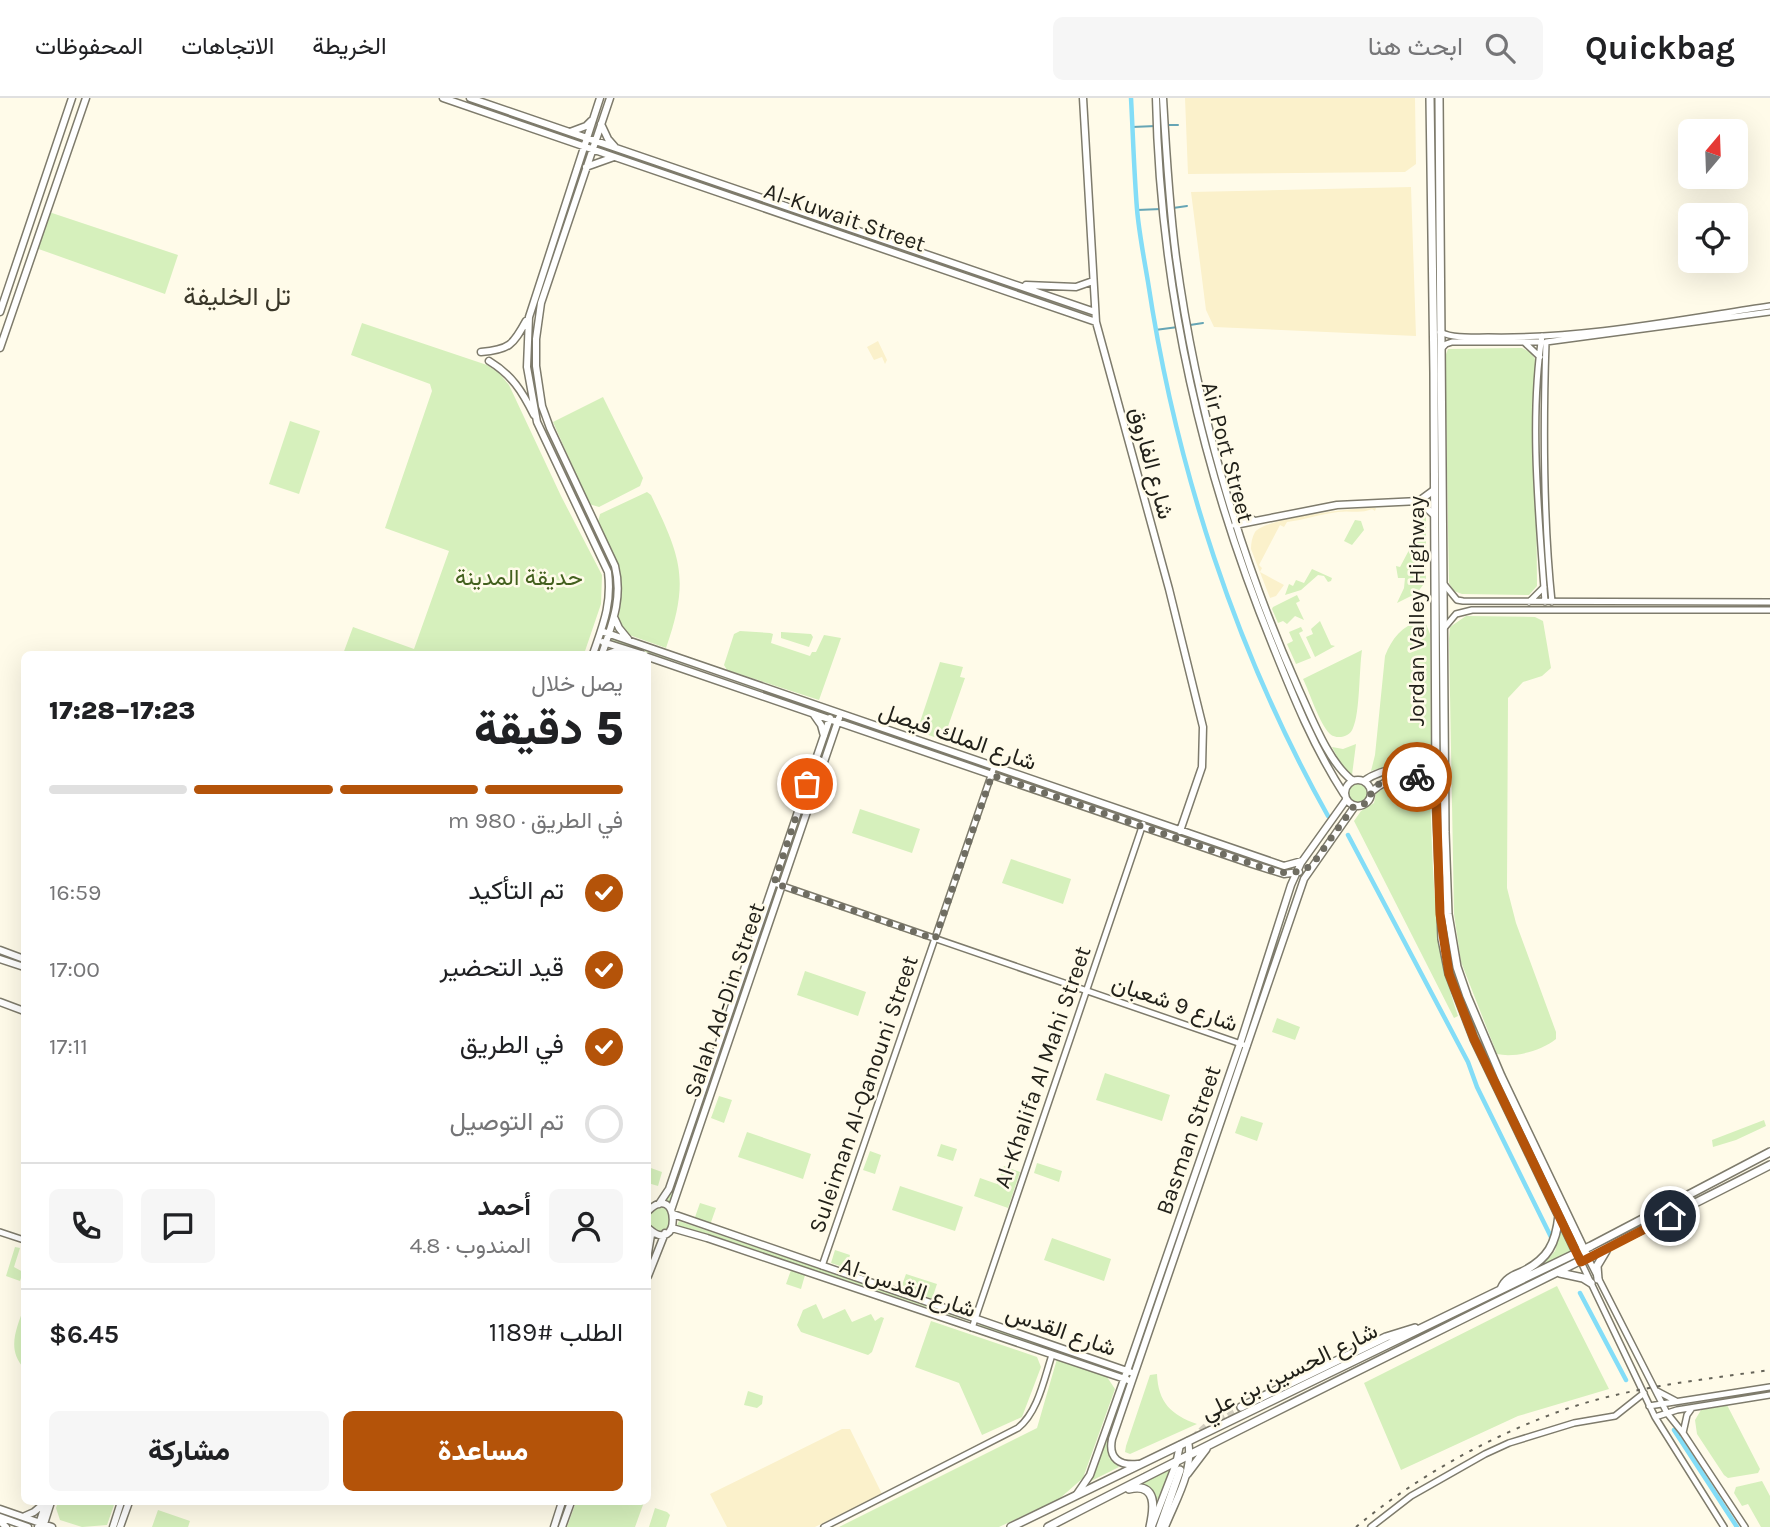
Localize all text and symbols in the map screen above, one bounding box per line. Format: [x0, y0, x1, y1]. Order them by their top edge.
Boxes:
search box [1053, 17, 1543, 80]
icon: search [1481, 29, 1519, 67]
text: Quickbag [1585, 29, 1735, 67]
text: ابحث هنا [1368, 31, 1463, 62]
text: المحفوظات [35, 32, 143, 60]
text: الاتجاهات [181, 32, 274, 60]
text: الخريطة [312, 32, 387, 60]
north arrow [1678, 119, 1748, 189]
map controls [1678, 119, 1748, 273]
street label: Al-Kuwait Street [761, 177, 929, 258]
button: locate [1678, 203, 1748, 273]
district label: تل الخليفة [183, 281, 291, 312]
street label: Air Port Street [1196, 379, 1259, 526]
street label: شارع الفاروق [1122, 404, 1179, 523]
street label: Jordan Valley Highway [1403, 495, 1430, 726]
park label: حديقة المدينة [455, 564, 583, 591]
text: يصل خلال [531, 670, 623, 697]
text: 17:23–17:28 [49, 695, 195, 726]
street label: شارع الملك فيصل [875, 697, 1040, 778]
text: 5 دقيقة [474, 702, 623, 756]
courier [1382, 742, 1452, 812]
pin [777, 754, 837, 814]
icon: bike [1398, 758, 1436, 796]
icon: bag [788, 765, 826, 803]
text: في الطريق · 980 m [448, 807, 623, 834]
icon: check [585, 874, 623, 912]
text: تم التأكيد [468, 875, 564, 906]
text: 16:59 [49, 879, 101, 906]
street label: Salah Ad-Din Street [678, 899, 771, 1101]
street label: Al-Khalifa Al Mahi Street [988, 942, 1097, 1192]
icon: check [585, 951, 623, 989]
text: قيد التحضير [439, 952, 564, 983]
street label: Suleiman Al-Qanouni Street [803, 952, 924, 1236]
text: 17:00 [49, 956, 100, 983]
street label: شارع 9 شعبان [1108, 969, 1241, 1040]
icon: check [585, 1028, 623, 1066]
text: في الطريق [460, 1029, 564, 1060]
text: 17:11 [49, 1033, 88, 1060]
street label: Basman Street [1150, 1062, 1227, 1218]
text: تم التوصيل [449, 1106, 564, 1137]
pin [1640, 1186, 1700, 1246]
button: phone [49, 1189, 123, 1263]
button: chat [141, 1189, 215, 1263]
button: person [549, 1189, 623, 1263]
text: أحمد [478, 1191, 531, 1222]
icon: home [1651, 1197, 1689, 1235]
text: المندوب · 4.8 [409, 1232, 531, 1259]
street label: Al-شارع القدس [836, 1252, 979, 1325]
street label: شارع القدس [1002, 1299, 1119, 1364]
text: الطلب #1189 [489, 1317, 623, 1348]
street label: شارع الحسين بن علي [1197, 1317, 1384, 1430]
text: $6.45 [49, 1319, 119, 1350]
button: مشاركة [49, 1411, 329, 1491]
button: مساعدة [343, 1411, 623, 1491]

